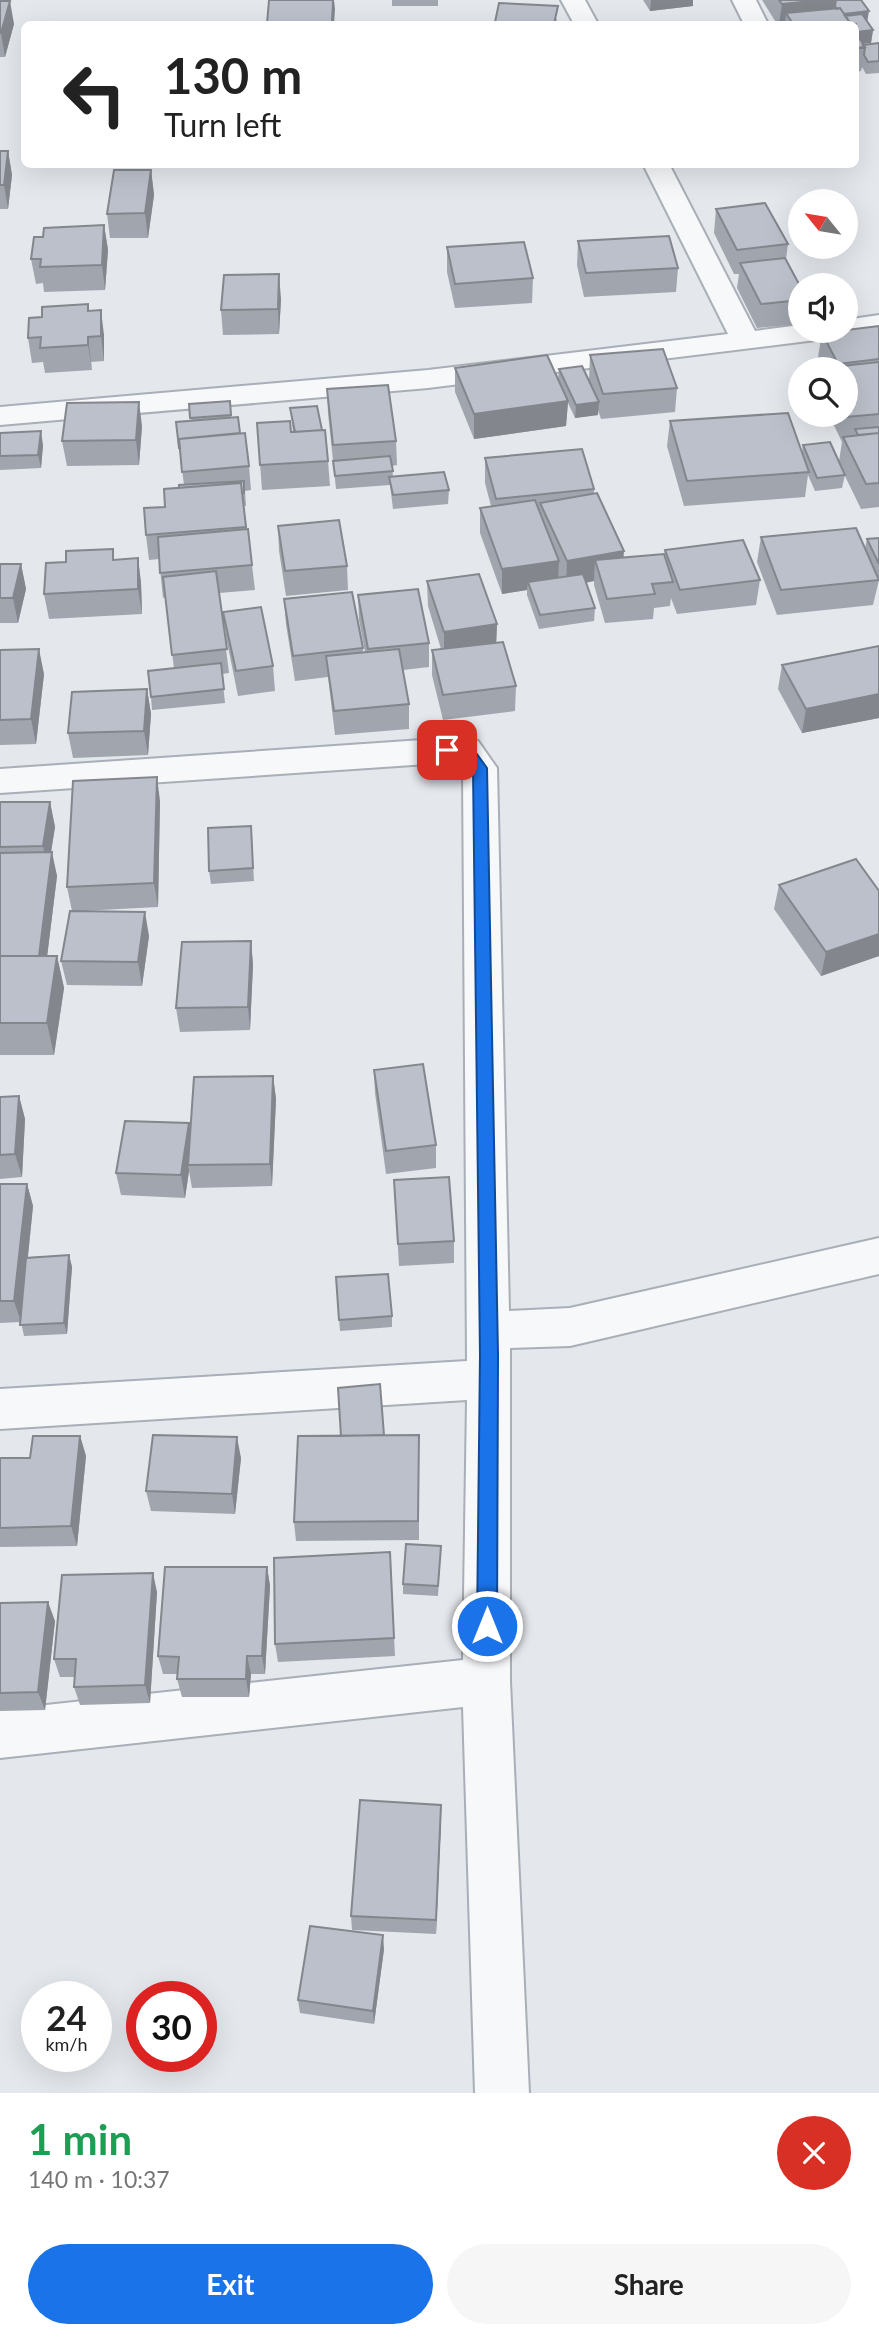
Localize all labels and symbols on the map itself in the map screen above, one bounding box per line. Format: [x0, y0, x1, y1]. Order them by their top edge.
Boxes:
north arrow [788, 189, 858, 259]
pin [417, 720, 477, 780]
position arrow [450, 1589, 524, 1663]
speed limit sign: 30 [126, 1981, 217, 2072]

